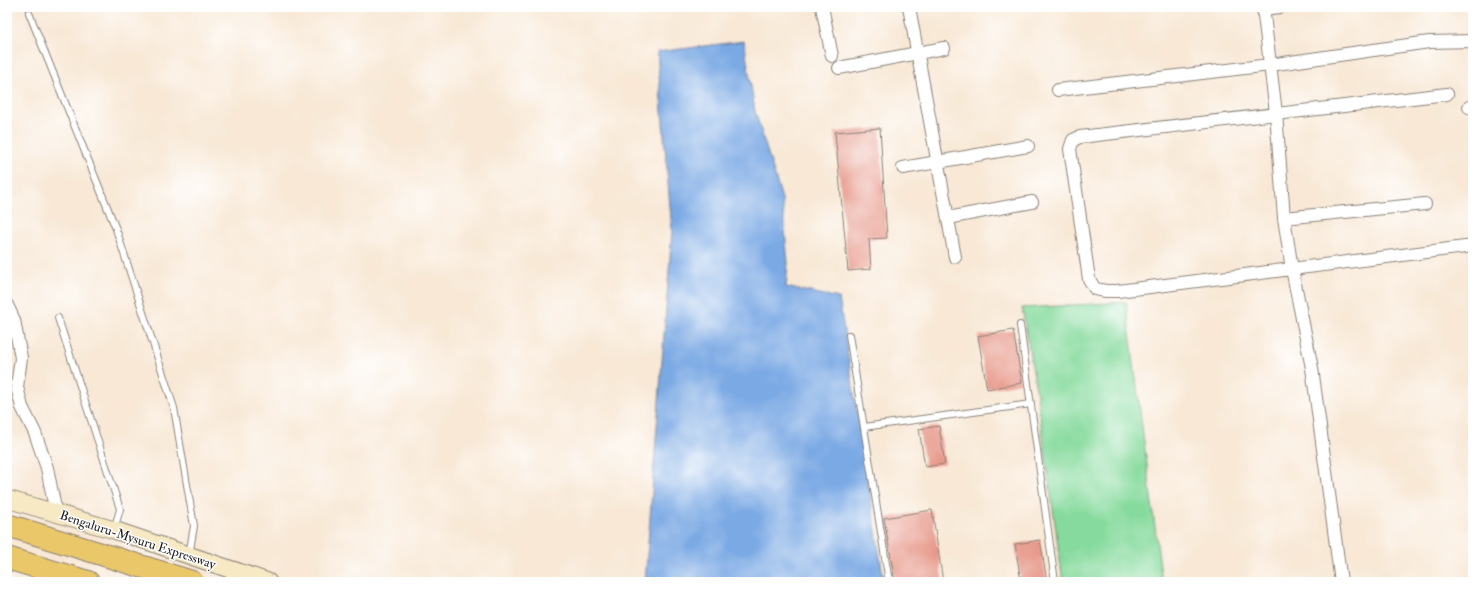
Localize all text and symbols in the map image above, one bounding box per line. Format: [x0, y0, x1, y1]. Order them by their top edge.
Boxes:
street label: Bengaluru-Mysuru Expressway [58, 507, 218, 574]

